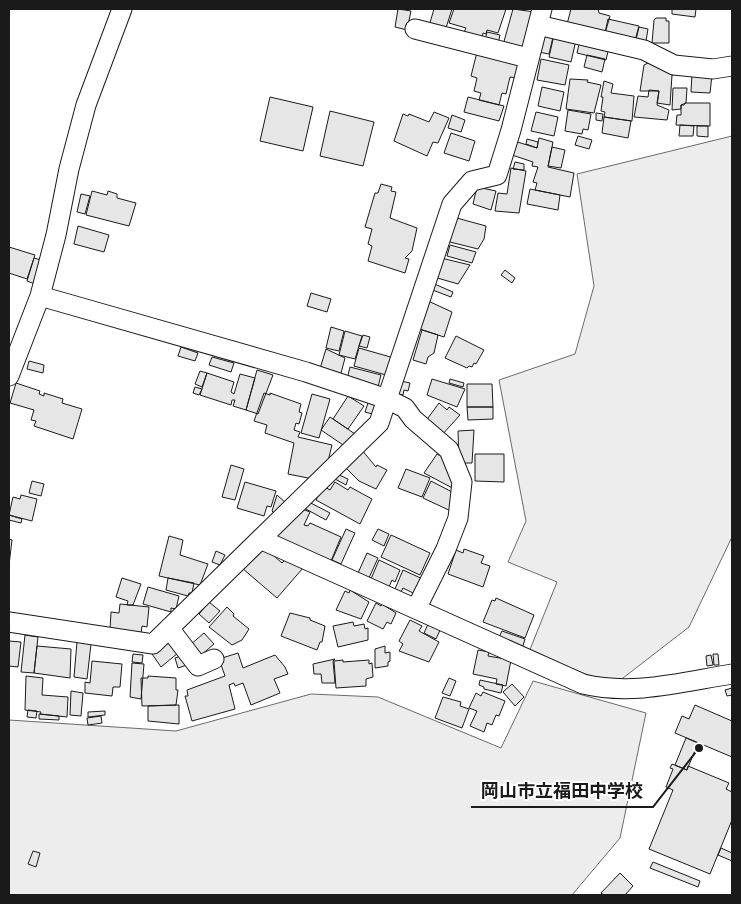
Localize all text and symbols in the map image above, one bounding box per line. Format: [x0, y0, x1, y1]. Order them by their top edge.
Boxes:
callout: 岡山市立福田中学校 [471, 774, 653, 807]
text: 岡山市立福田中学校 [481, 779, 643, 802]

